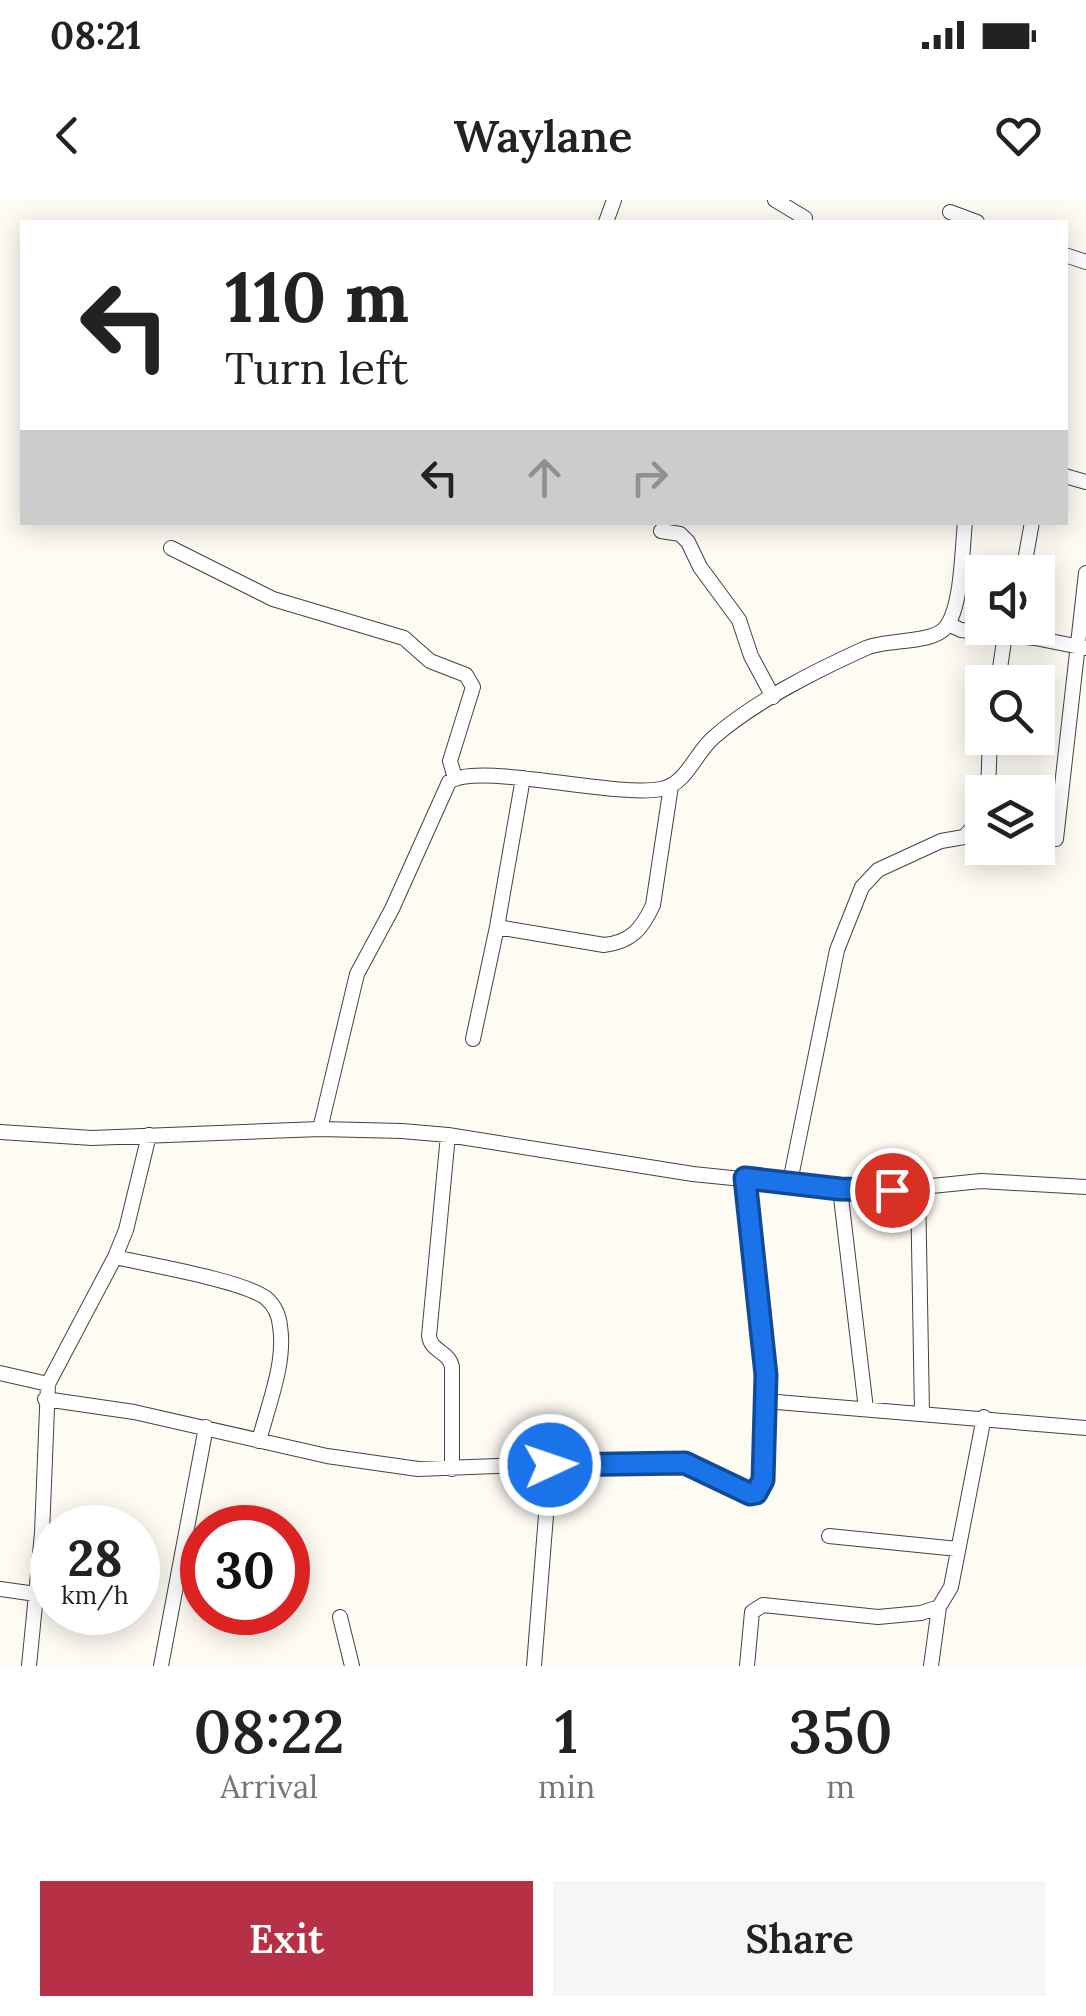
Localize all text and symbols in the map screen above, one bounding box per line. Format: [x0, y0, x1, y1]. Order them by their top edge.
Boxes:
text: 08:21 [50, 11, 141, 59]
text: Waylane [453, 107, 633, 164]
icon: back [40, 108, 95, 163]
icon: heart [991, 108, 1046, 163]
text: 110 m [225, 252, 409, 341]
icon: left [60, 260, 190, 390]
text: Turn left [225, 339, 408, 396]
icon: left [412, 450, 467, 505]
icon: ahead [517, 450, 572, 505]
icon: right [622, 450, 677, 505]
map controls [965, 555, 1055, 865]
button: sound [965, 555, 1055, 645]
button: search [965, 665, 1055, 755]
button: layers [965, 775, 1055, 865]
pin [850, 1148, 935, 1233]
icon: arrive [865, 1163, 920, 1218]
position arrow [498, 1413, 602, 1517]
speed limit sign: 30 [180, 1505, 310, 1635]
text: 28 [67, 1526, 123, 1590]
text: km/h [61, 1579, 129, 1611]
text: 08:22 [193, 1693, 345, 1769]
text: 1 [555, 1693, 578, 1769]
text: 350 [789, 1693, 893, 1769]
text: Arrival [220, 1766, 318, 1807]
text: min [538, 1766, 595, 1807]
text: m [826, 1766, 855, 1807]
button: Exit [40, 1881, 533, 1996]
button: Share [553, 1881, 1046, 1996]

